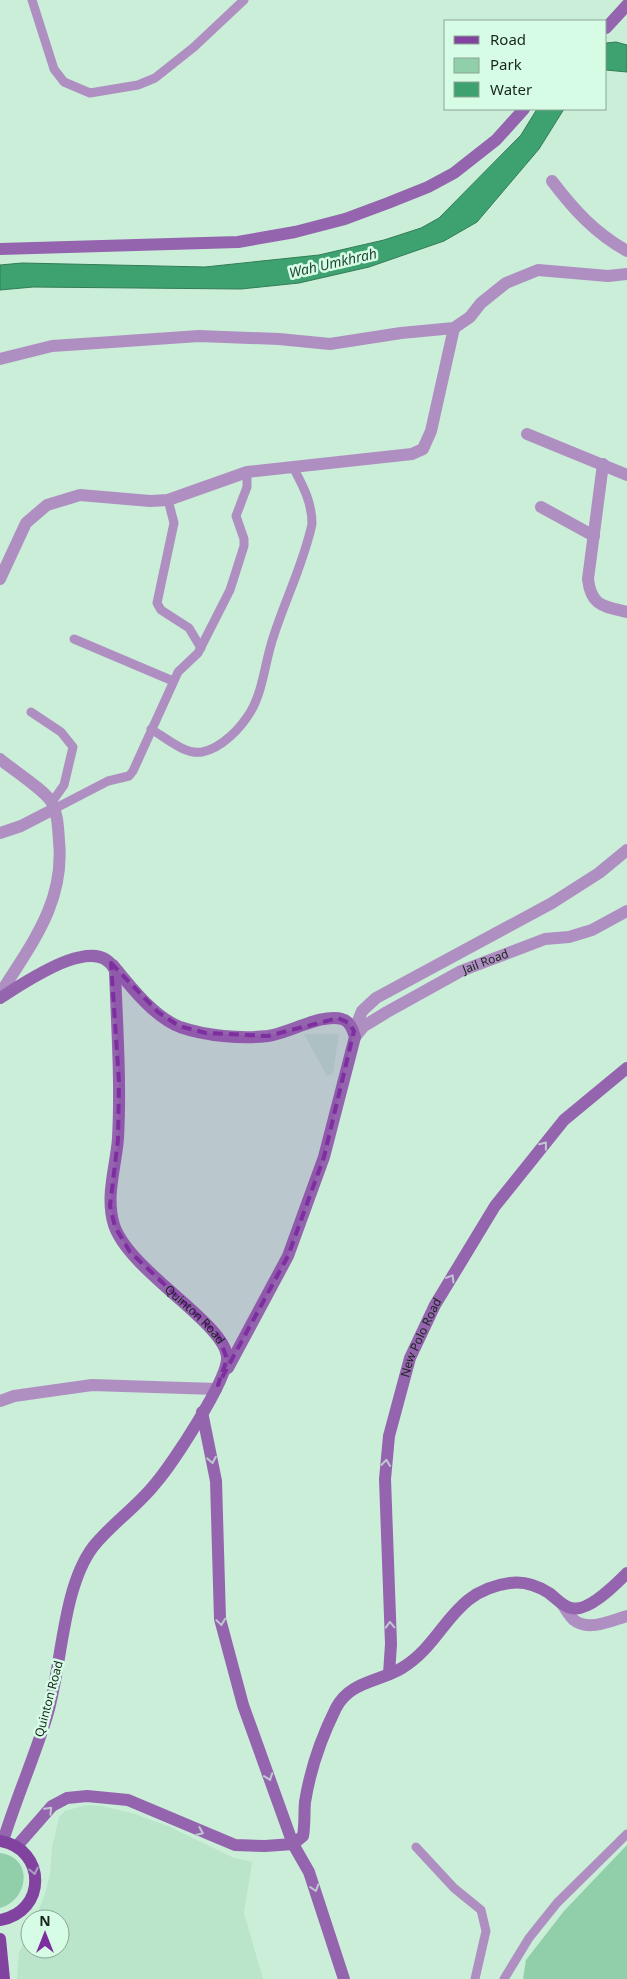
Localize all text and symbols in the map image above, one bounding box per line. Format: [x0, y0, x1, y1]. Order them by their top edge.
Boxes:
legend [444, 20, 607, 110]
text: Road [490, 29, 526, 49]
text: Park [490, 54, 522, 74]
text: Water [490, 79, 532, 99]
water label: Wah Umkhrah [287, 243, 379, 282]
street label: Jail Road [459, 945, 511, 978]
one-way arrow [538, 1142, 547, 1151]
one-way arrow [445, 1275, 454, 1284]
street label: Quinton Road [161, 1281, 229, 1347]
street label: New Polo Road [396, 1295, 445, 1379]
one-way arrow [206, 1455, 216, 1464]
one-way arrow [380, 1459, 391, 1467]
one-way arrow [215, 1618, 226, 1626]
one-way arrow [385, 1621, 395, 1629]
street label: Quinton Road [30, 1659, 67, 1739]
one-way arrow [263, 1772, 273, 1780]
one-way arrow [43, 1807, 52, 1816]
one-way arrow [196, 1826, 204, 1836]
one-way arrow [28, 1867, 38, 1875]
one-way arrow [309, 1883, 319, 1891]
north arrow [20, 1909, 70, 1959]
text: N [39, 1911, 51, 1930]

